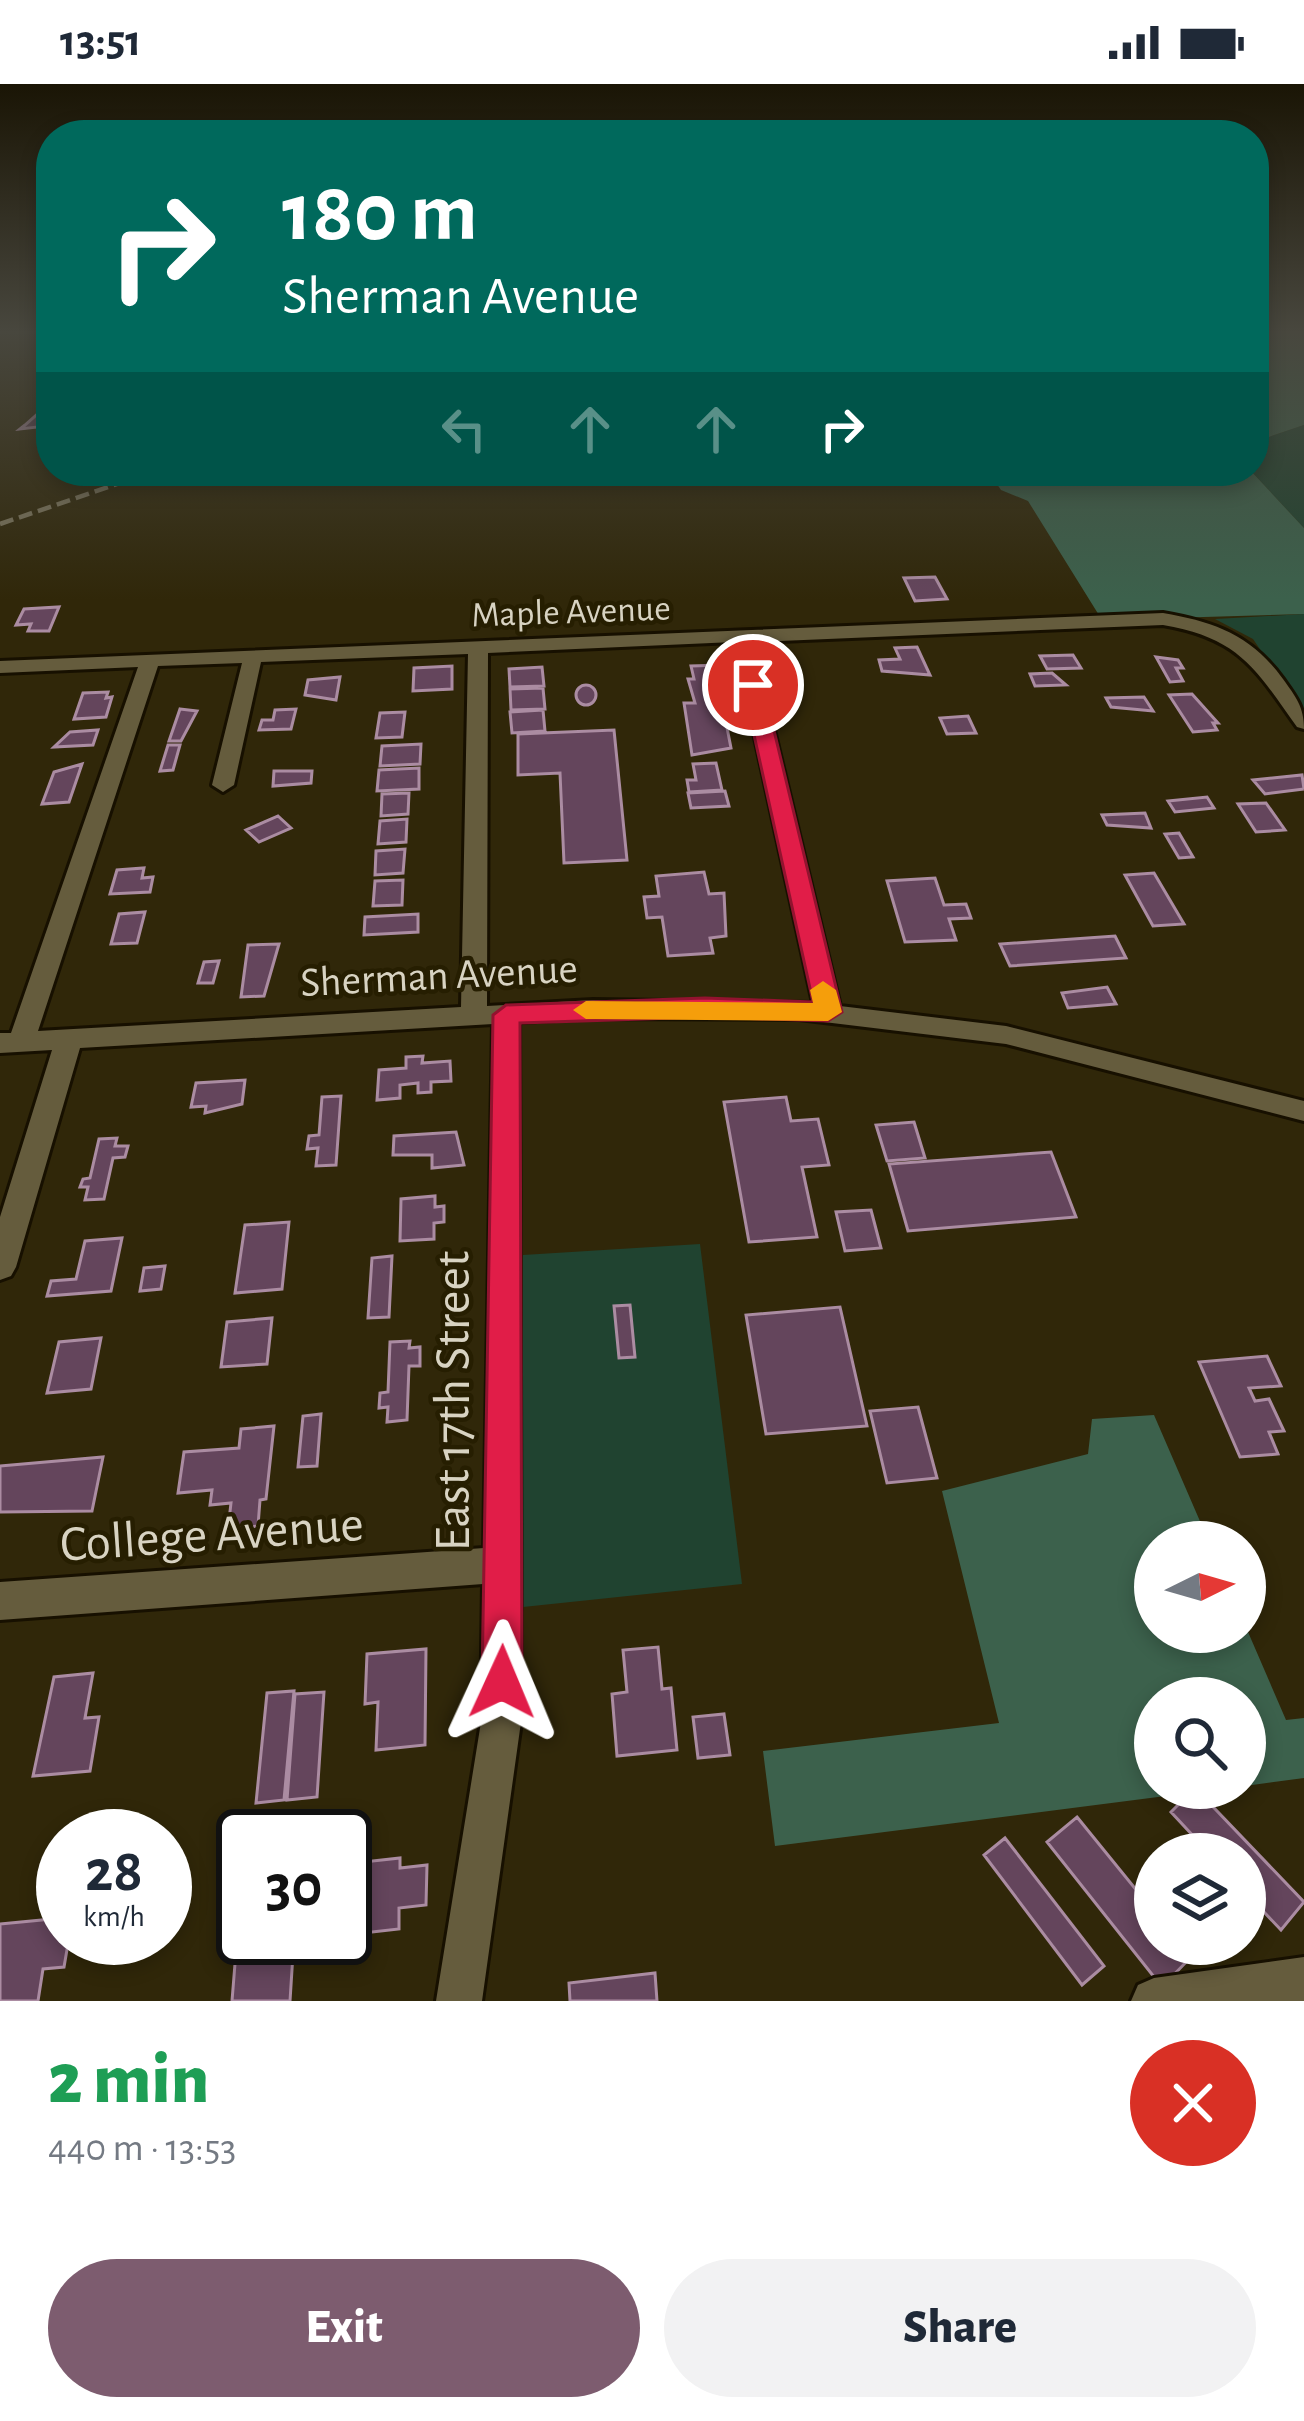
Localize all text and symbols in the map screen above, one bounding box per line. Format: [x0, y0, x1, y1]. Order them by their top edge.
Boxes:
text: 13:51 [60, 19, 142, 64]
icon: right [84, 168, 240, 324]
text: 180 m [282, 172, 478, 256]
text: Sherman Avenue [282, 270, 639, 324]
icon: left [431, 396, 497, 462]
icon: ahead [557, 396, 623, 462]
icon: ahead [683, 396, 749, 462]
icon: right [809, 396, 875, 462]
street label: Maple Avenue [471, 591, 671, 633]
pin [702, 634, 804, 736]
icon: arrive [720, 652, 786, 718]
street label: Sherman Avenue [299, 948, 579, 1004]
street label: East 17th Street [428, 1251, 479, 1551]
street label: College Avenue [59, 1499, 365, 1571]
north arrow [1134, 1521, 1266, 1653]
map controls [1134, 1521, 1266, 1965]
position arrow [439, 1619, 565, 1745]
button: search [1134, 1677, 1266, 1809]
speed limit sign: 30 [216, 1809, 372, 1965]
button: layers [1134, 1833, 1266, 1965]
text: 28 [85, 1842, 143, 1902]
text: km/h [83, 1902, 145, 1932]
button: close [1130, 2040, 1256, 2166]
text: 2 min [48, 2044, 209, 2116]
text: 440 m · 13:53 [48, 2129, 236, 2168]
button: Exit [48, 2259, 640, 2397]
button: Share [664, 2259, 1256, 2397]

